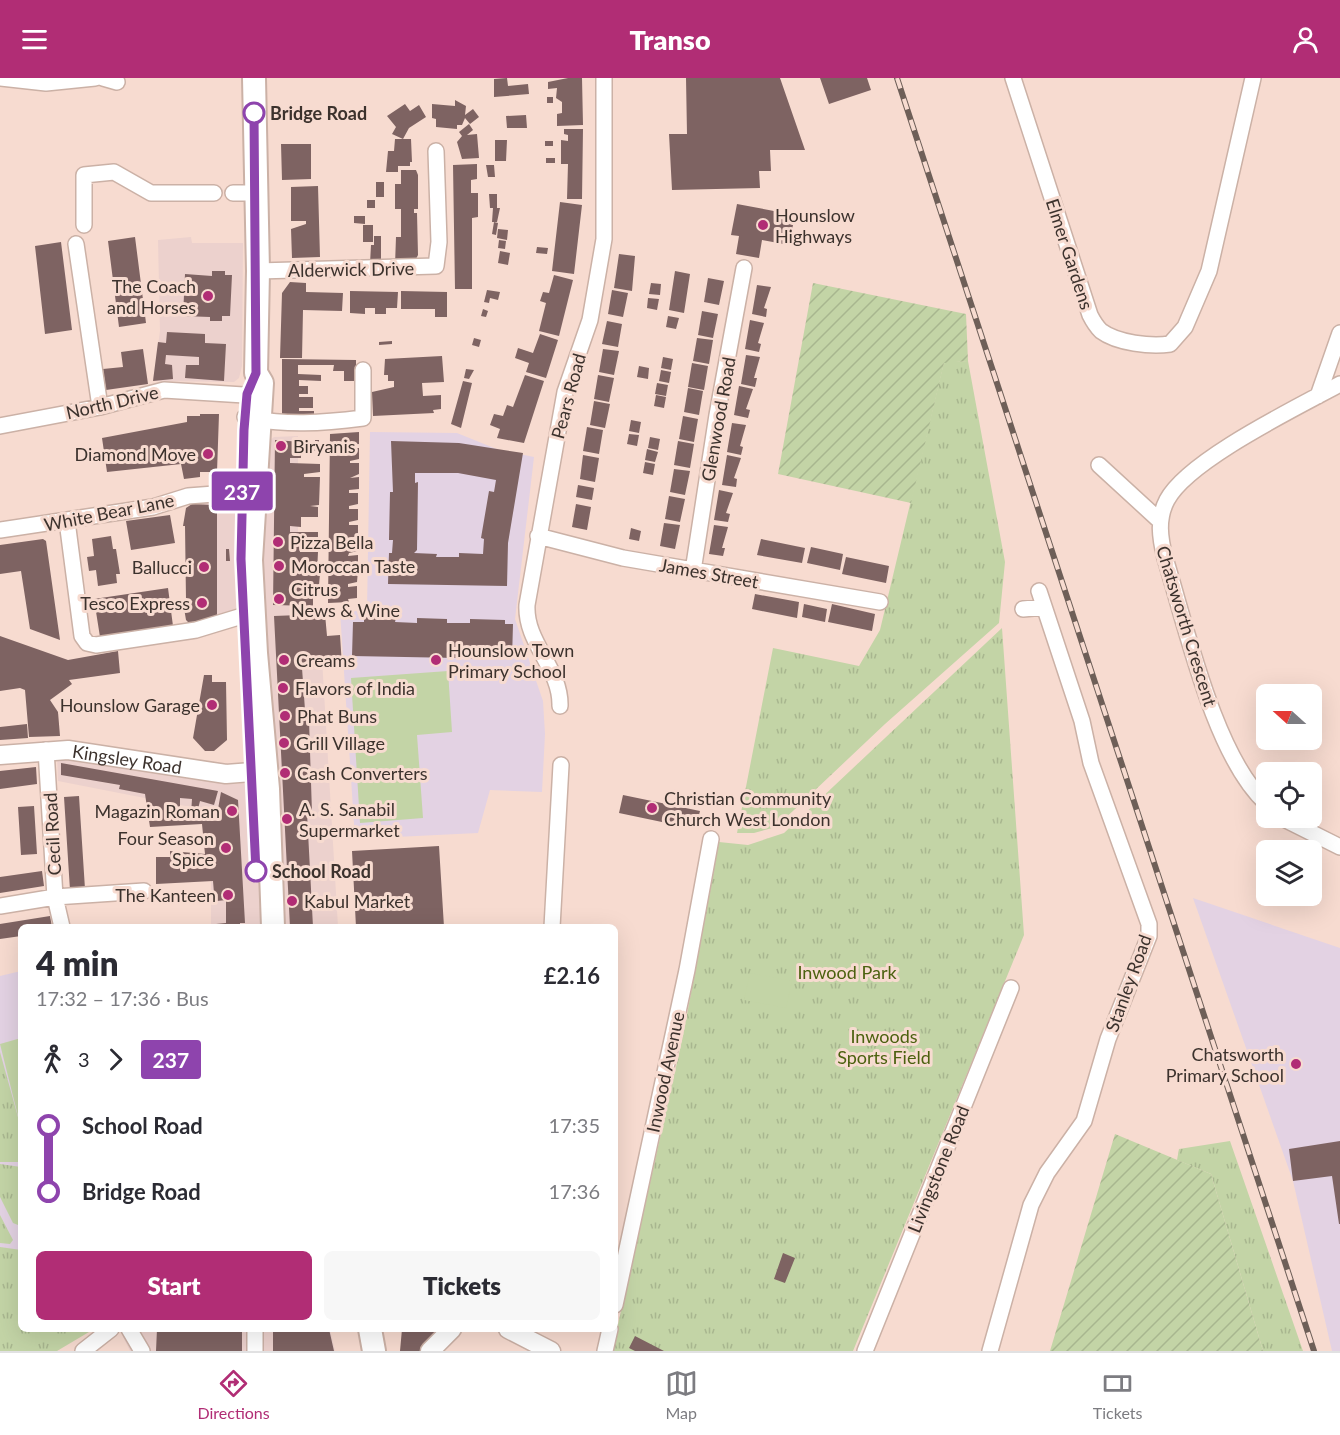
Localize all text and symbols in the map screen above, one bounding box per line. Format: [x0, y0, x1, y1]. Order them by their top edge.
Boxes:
icon: menu [18, 23, 51, 56]
text: Transo [629, 23, 711, 56]
icon: person [1289, 23, 1322, 56]
marker: Bridge Road [243, 102, 265, 124]
place label: Bridge Road [270, 102, 367, 124]
street label: Elmer Gardens [1042, 196, 1098, 312]
place label: Hounslow Highways [775, 204, 855, 247]
marker: Hounslow Highways [756, 218, 770, 232]
street label: Alderwick Drive [288, 257, 414, 281]
place label: The Coach and Horses [107, 275, 196, 318]
marker: The Coach and Horses [201, 289, 215, 303]
street label: Pears Road [546, 351, 590, 441]
street label: Glenwood Road [696, 355, 740, 483]
street label: North Drive [64, 381, 160, 423]
place label: Biryanis [293, 435, 356, 457]
marker: Biryanis [274, 439, 288, 453]
place label: Diamond Move [75, 443, 196, 465]
marker: Diamond Move [201, 447, 215, 461]
line badge: 237 [208, 472, 276, 510]
text: 237 [224, 479, 260, 504]
street label: White Bear Lane [42, 489, 176, 535]
place label: Pizza Bella [290, 531, 373, 553]
marker: Pizza Bella [271, 535, 285, 549]
street label: Chatsworth Crescent [1152, 543, 1222, 709]
street label: James Street [658, 553, 761, 593]
place label: Moroccan Taste [291, 555, 415, 577]
place label: Ballucci [132, 556, 192, 578]
marker: Moroccan Taste [272, 559, 286, 573]
marker: Ballucci [197, 560, 211, 574]
place label: Citrus News & Wine [291, 578, 400, 621]
place label: Tesco Express [80, 592, 190, 614]
marker: Citrus News & Wine [272, 592, 286, 606]
marker: Tesco Express [195, 596, 209, 610]
place label: Hounslow Town Primary School [448, 639, 574, 682]
place label: Creams [296, 649, 355, 671]
marker: Creams [277, 653, 291, 667]
marker: Hounslow Town Primary School [429, 653, 443, 667]
place label: Flavors of India [295, 677, 415, 699]
marker: Flavors of India [276, 681, 290, 695]
north arrow [1256, 684, 1322, 750]
map controls [1256, 684, 1322, 906]
place label: Hounslow Garage [60, 694, 200, 716]
marker: Hounslow Garage [205, 698, 219, 712]
place label: Phat Buns [297, 705, 377, 727]
marker: Phat Buns [278, 709, 292, 723]
place label: Grill Village [296, 732, 385, 754]
marker: Grill Village [277, 736, 291, 750]
street label: Kingsley Road [71, 740, 183, 778]
place label: Cash Converters [297, 762, 428, 784]
button: locate [1256, 762, 1322, 828]
marker: Cash Converters [278, 766, 292, 780]
place label: Christian Community Church West London [664, 787, 832, 830]
street label: Cecil Road [39, 792, 65, 876]
place label: A. S. Sanabil Supermarket [299, 798, 400, 841]
place label: Magazin Roman [95, 800, 220, 822]
marker: Christian Community Church West London [645, 801, 659, 815]
marker: Magazin Roman [225, 804, 239, 818]
marker: A. S. Sanabil Supermarket [280, 812, 294, 826]
place label: Four Season Spice [117, 827, 214, 870]
button: layers [1256, 840, 1322, 906]
marker: Four Season Spice [219, 841, 233, 855]
marker: School Road [245, 860, 267, 882]
place label: School Road [272, 860, 371, 882]
place label: The Kanteen [115, 884, 216, 906]
marker: The Kanteen [221, 888, 235, 902]
place label: Kabul Market [304, 890, 411, 912]
marker: Kabul Market [285, 894, 299, 908]
street label: Stanley Road [1100, 931, 1156, 1035]
text: 4 min [36, 943, 118, 983]
park label: Inwood Park [797, 961, 897, 983]
text: £2.16 [544, 962, 600, 989]
text: 17:32 – 17:36 · Bus [36, 986, 209, 1010]
street label: Inwood Avenue [641, 1010, 689, 1134]
park label: Inwoods Sports Field [837, 1025, 931, 1068]
icon: walk [36, 1043, 69, 1076]
icon: forward [99, 1043, 132, 1076]
place label: Chatsworth Primary School [1166, 1043, 1284, 1086]
text: 3 [78, 1047, 90, 1071]
text: 237 [153, 1047, 189, 1072]
marker: Chatsworth Primary School [1289, 1057, 1303, 1071]
street label: Livingstone Road [903, 1102, 973, 1236]
text: School Road [82, 1112, 203, 1139]
text: 17:35 [549, 1113, 600, 1137]
text: Bridge Road [82, 1178, 201, 1205]
text: 17:36 [549, 1179, 600, 1203]
button: Start [36, 1251, 312, 1320]
button: Tickets [324, 1251, 600, 1320]
tab: Directions [198, 1367, 270, 1422]
tab: Map [665, 1367, 698, 1422]
tab: Tickets [1093, 1367, 1142, 1422]

